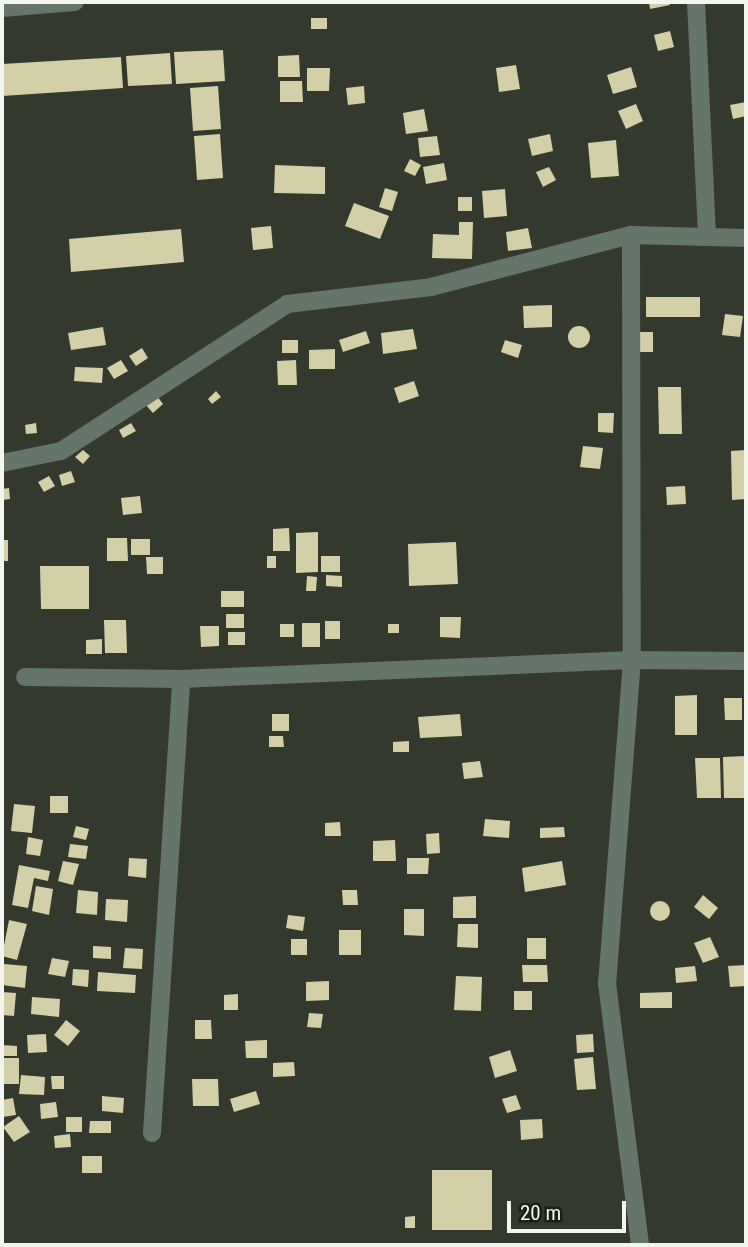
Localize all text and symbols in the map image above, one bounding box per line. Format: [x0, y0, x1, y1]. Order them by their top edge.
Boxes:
scale bar [510, 1188, 629, 1232]
text: 20 m [520, 1201, 561, 1225]

